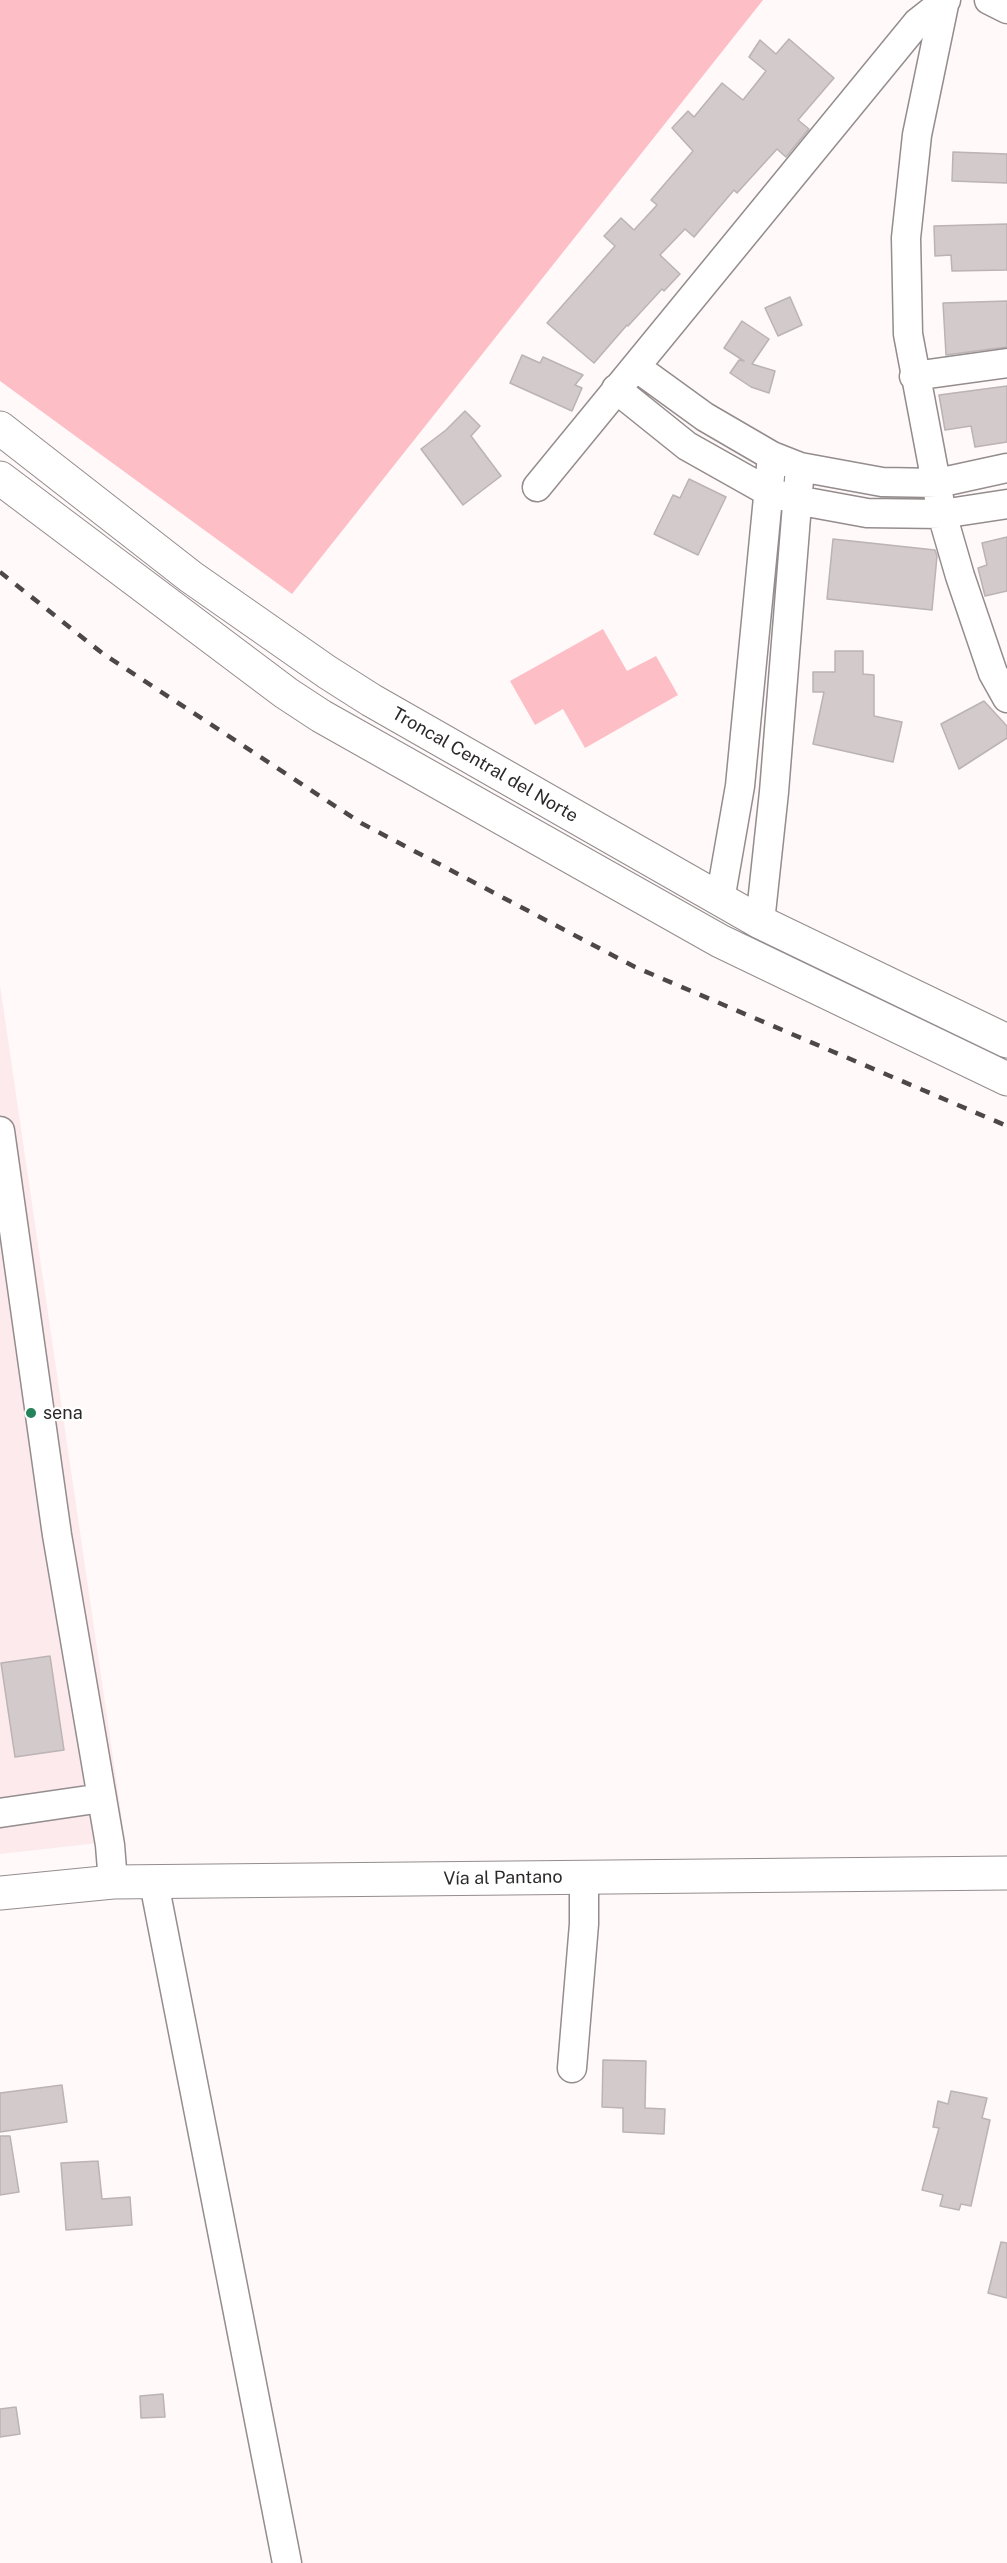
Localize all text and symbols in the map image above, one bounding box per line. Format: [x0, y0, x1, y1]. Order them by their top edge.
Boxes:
street label: Troncal Central del Norte [388, 703, 582, 827]
place label: sena [43, 1402, 83, 1424]
marker: sena [24, 1406, 38, 1420]
street label: Vía al Pantano [443, 1866, 563, 1890]

